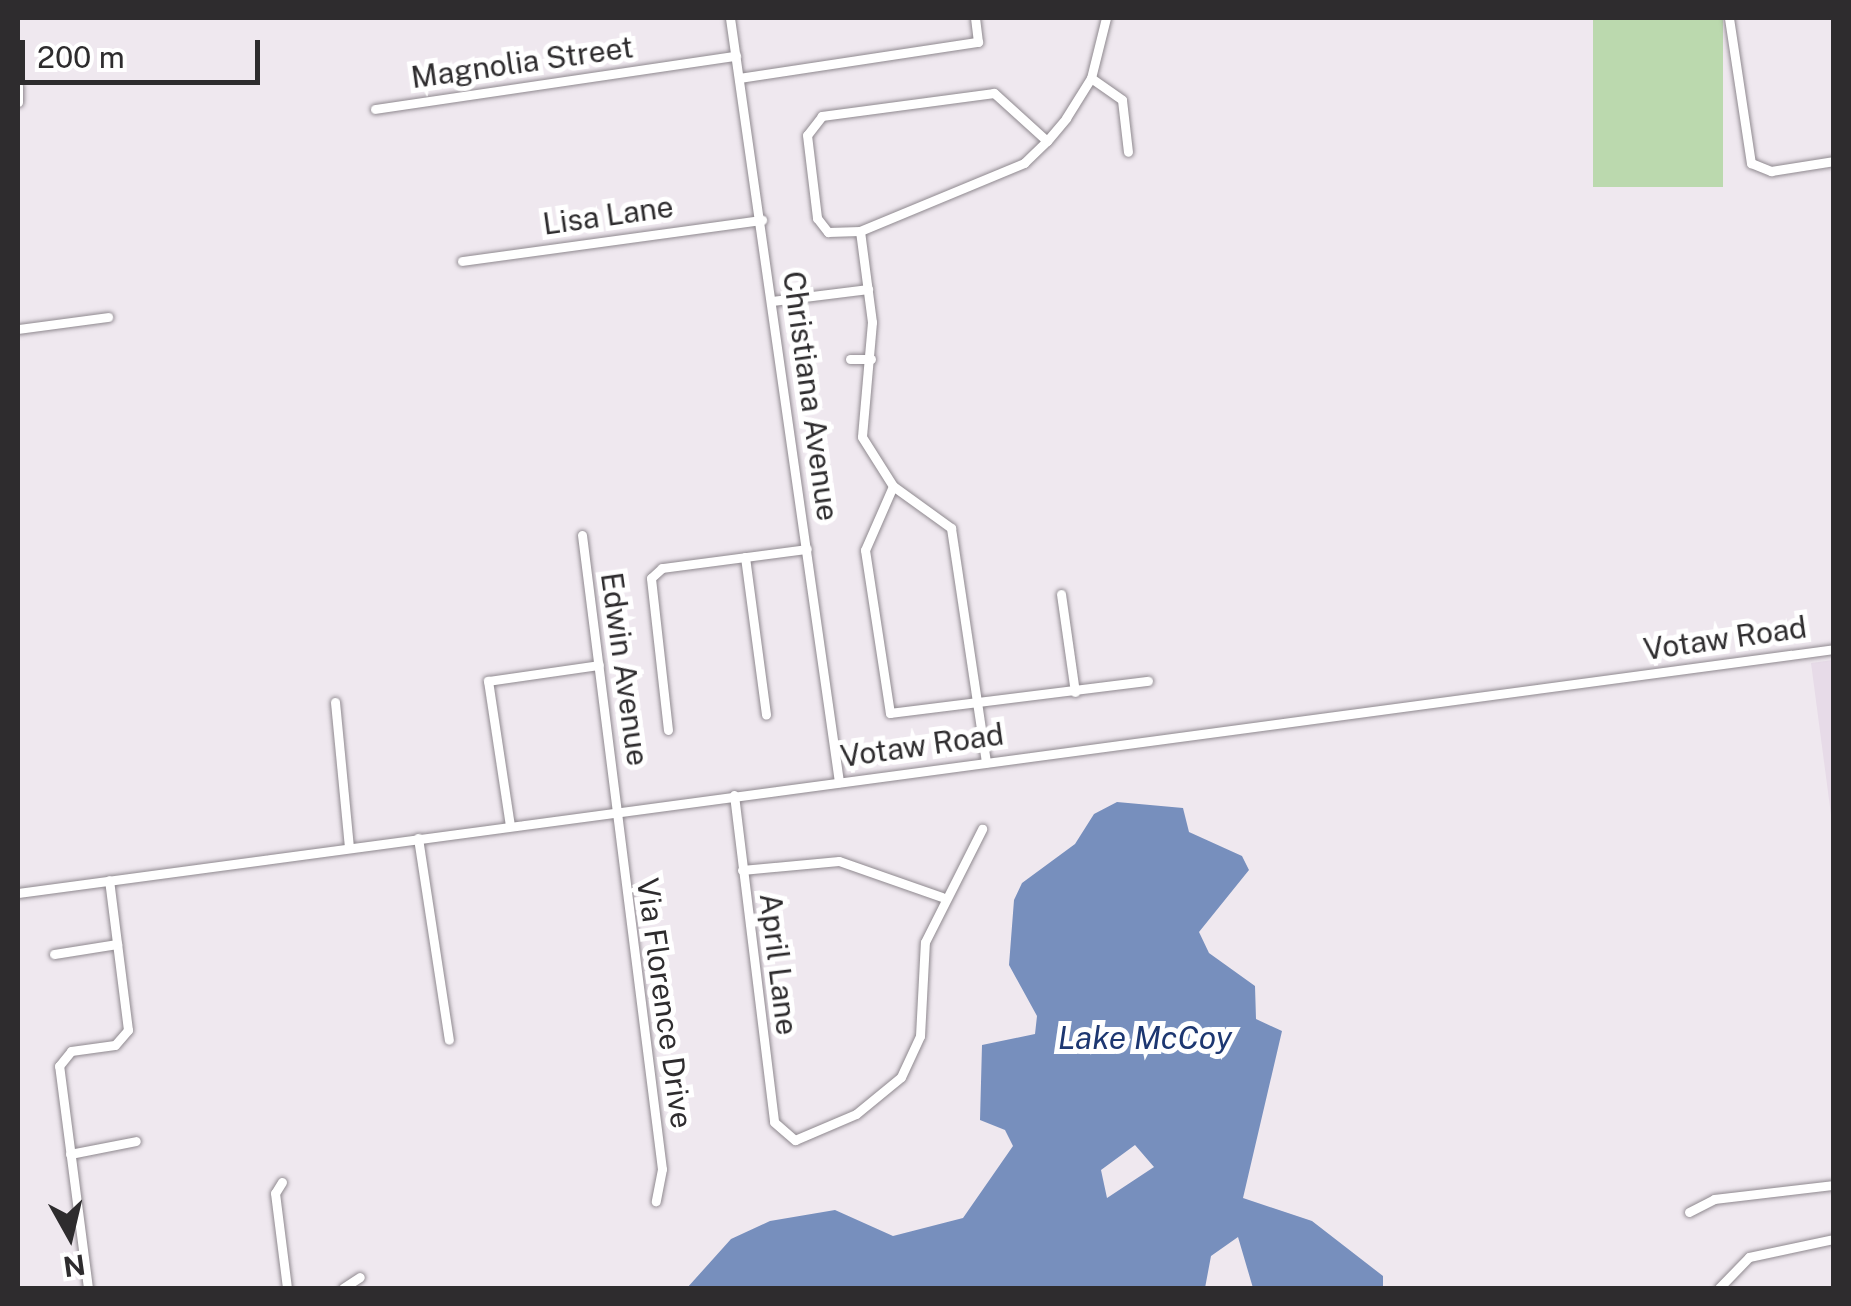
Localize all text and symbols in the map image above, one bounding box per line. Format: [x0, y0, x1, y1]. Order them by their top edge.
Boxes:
scale bar [25, 20, 265, 82]
street label: Magnolia Street [409, 29, 635, 95]
text: 200 m [37, 39, 125, 75]
street label: Lisa Lane [540, 188, 676, 242]
street label: Christiana Avenue [776, 269, 846, 523]
street label: Edwin Avenue [594, 570, 656, 768]
street label: Votaw Road [1641, 609, 1809, 667]
street label: Votaw Road [838, 716, 1006, 774]
street label: Via Florence Drive [630, 875, 700, 1131]
street label: April Lane [752, 891, 806, 1037]
water label: Lake McCoy [1058, 1019, 1232, 1057]
north arrow [20, 1186, 120, 1286]
text: N [61, 1248, 87, 1284]

